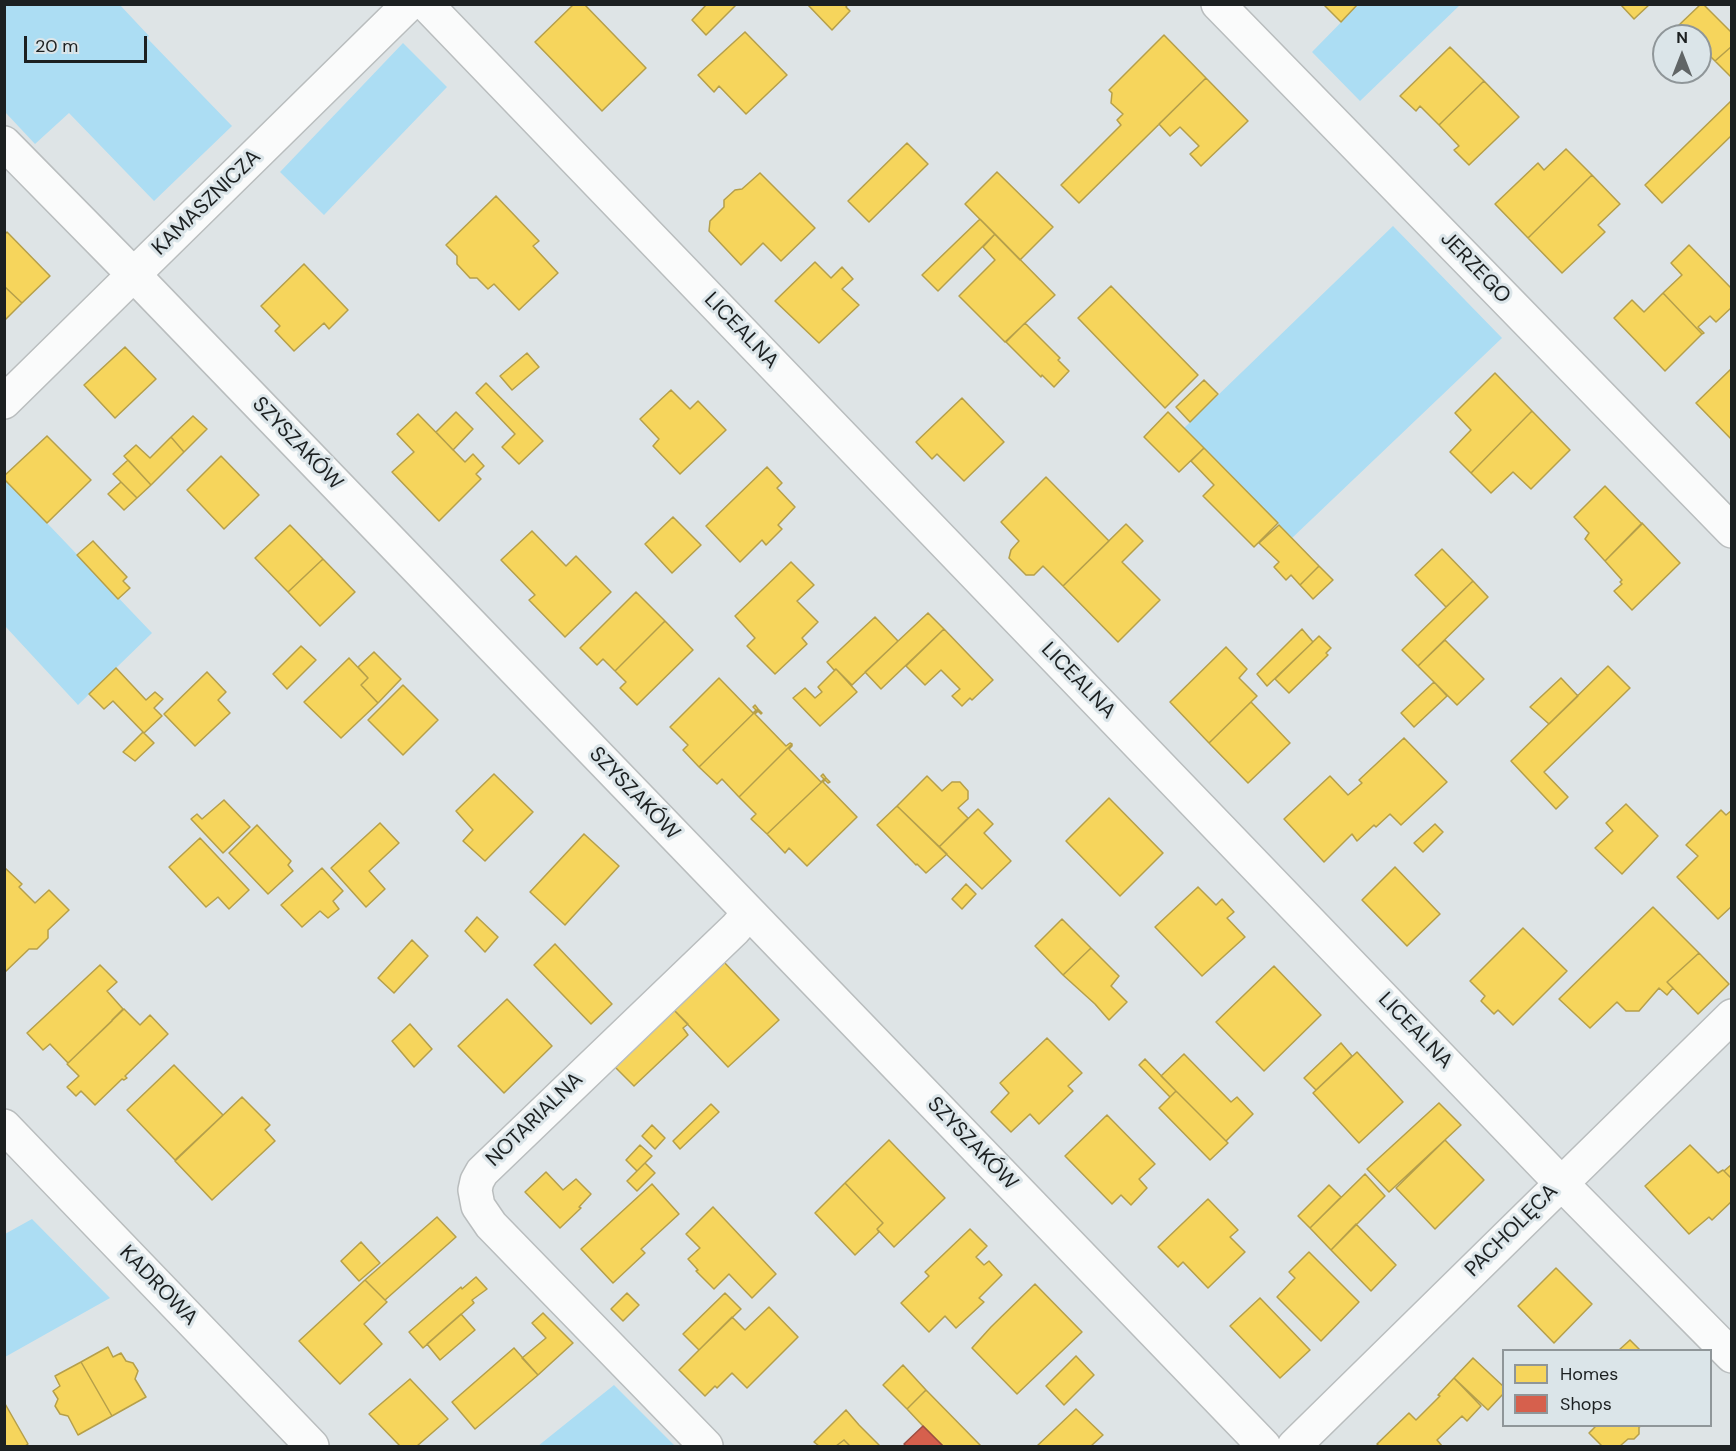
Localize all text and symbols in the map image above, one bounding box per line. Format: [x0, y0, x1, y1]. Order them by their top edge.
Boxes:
scale bar [27, 24, 150, 62]
north arrow [1652, 24, 1712, 84]
text: N [1676, 27, 1688, 48]
text: 20 m [35, 34, 78, 58]
street label: KAMASZNICZA [147, 145, 267, 261]
street label: JERZEGO [1435, 227, 1515, 309]
street label: LICEALNA [698, 288, 784, 374]
street label: SZYSZAKÓW [246, 392, 348, 496]
street label: LICEALNA [1035, 638, 1121, 724]
street label: SZYSZAKÓW [583, 742, 685, 846]
street label: LICEALNA [1372, 988, 1458, 1074]
street label: NOTARIALNA [481, 1068, 589, 1172]
street label: SZYSZAKÓW [921, 1092, 1023, 1196]
street label: PACHOLĘCA [1460, 1179, 1564, 1283]
street label: KADROWA [114, 1241, 202, 1331]
legend [1502, 1349, 1712, 1427]
text: Homes [1560, 1362, 1618, 1386]
text: Shops [1560, 1392, 1612, 1416]

